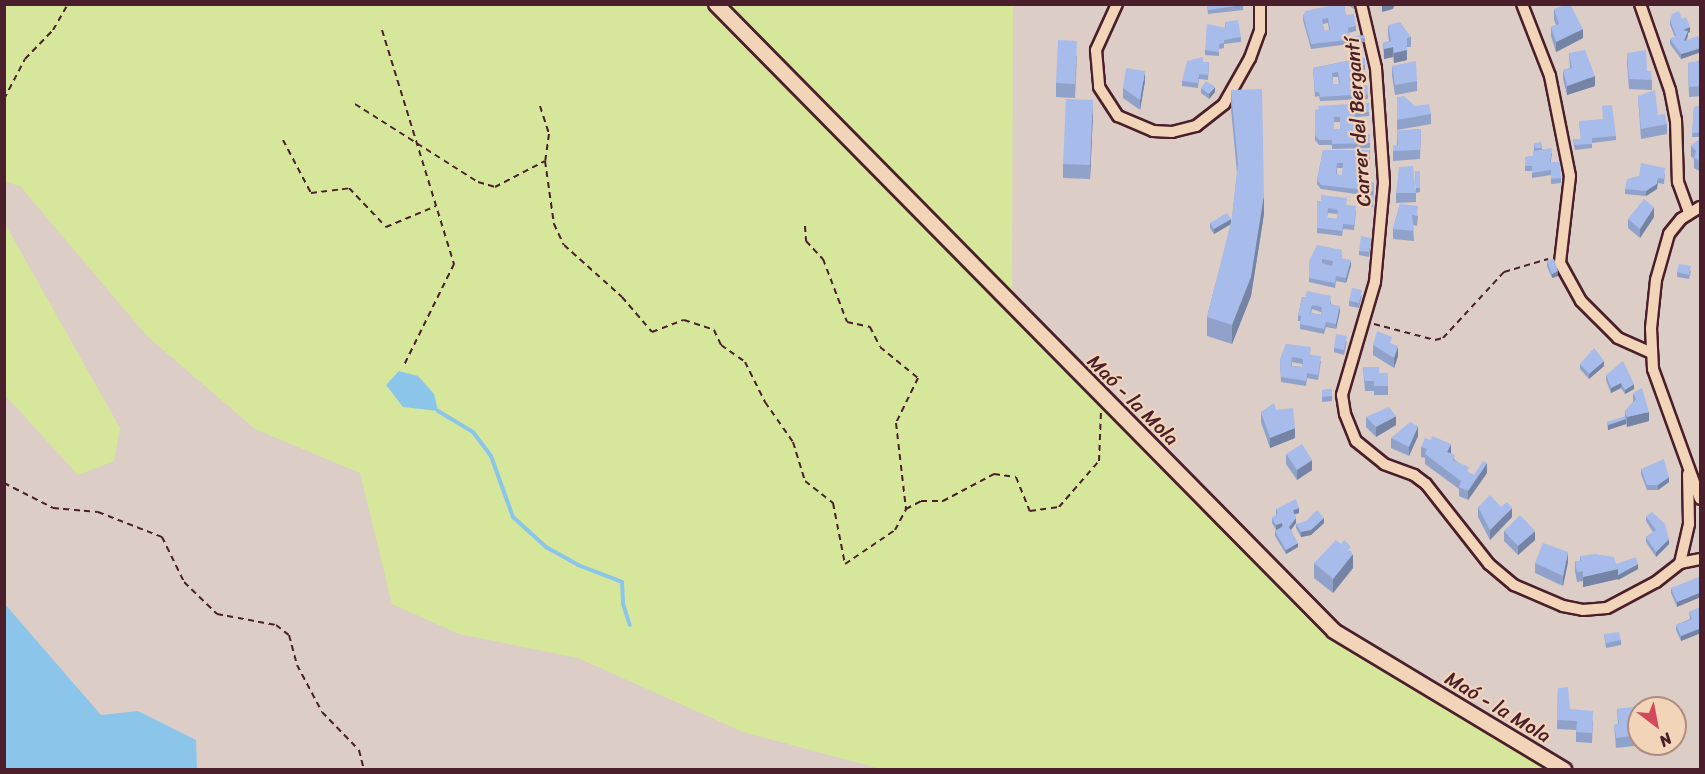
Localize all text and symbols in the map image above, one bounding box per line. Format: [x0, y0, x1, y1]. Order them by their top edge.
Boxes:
street label: Carrer del Bergantí [1340, 36, 1376, 208]
street label: Maó - la Mola [1082, 349, 1184, 451]
street label: Maó - la Mola [1441, 666, 1555, 748]
north arrow [1627, 696, 1687, 756]
text: N [1653, 725, 1678, 755]

